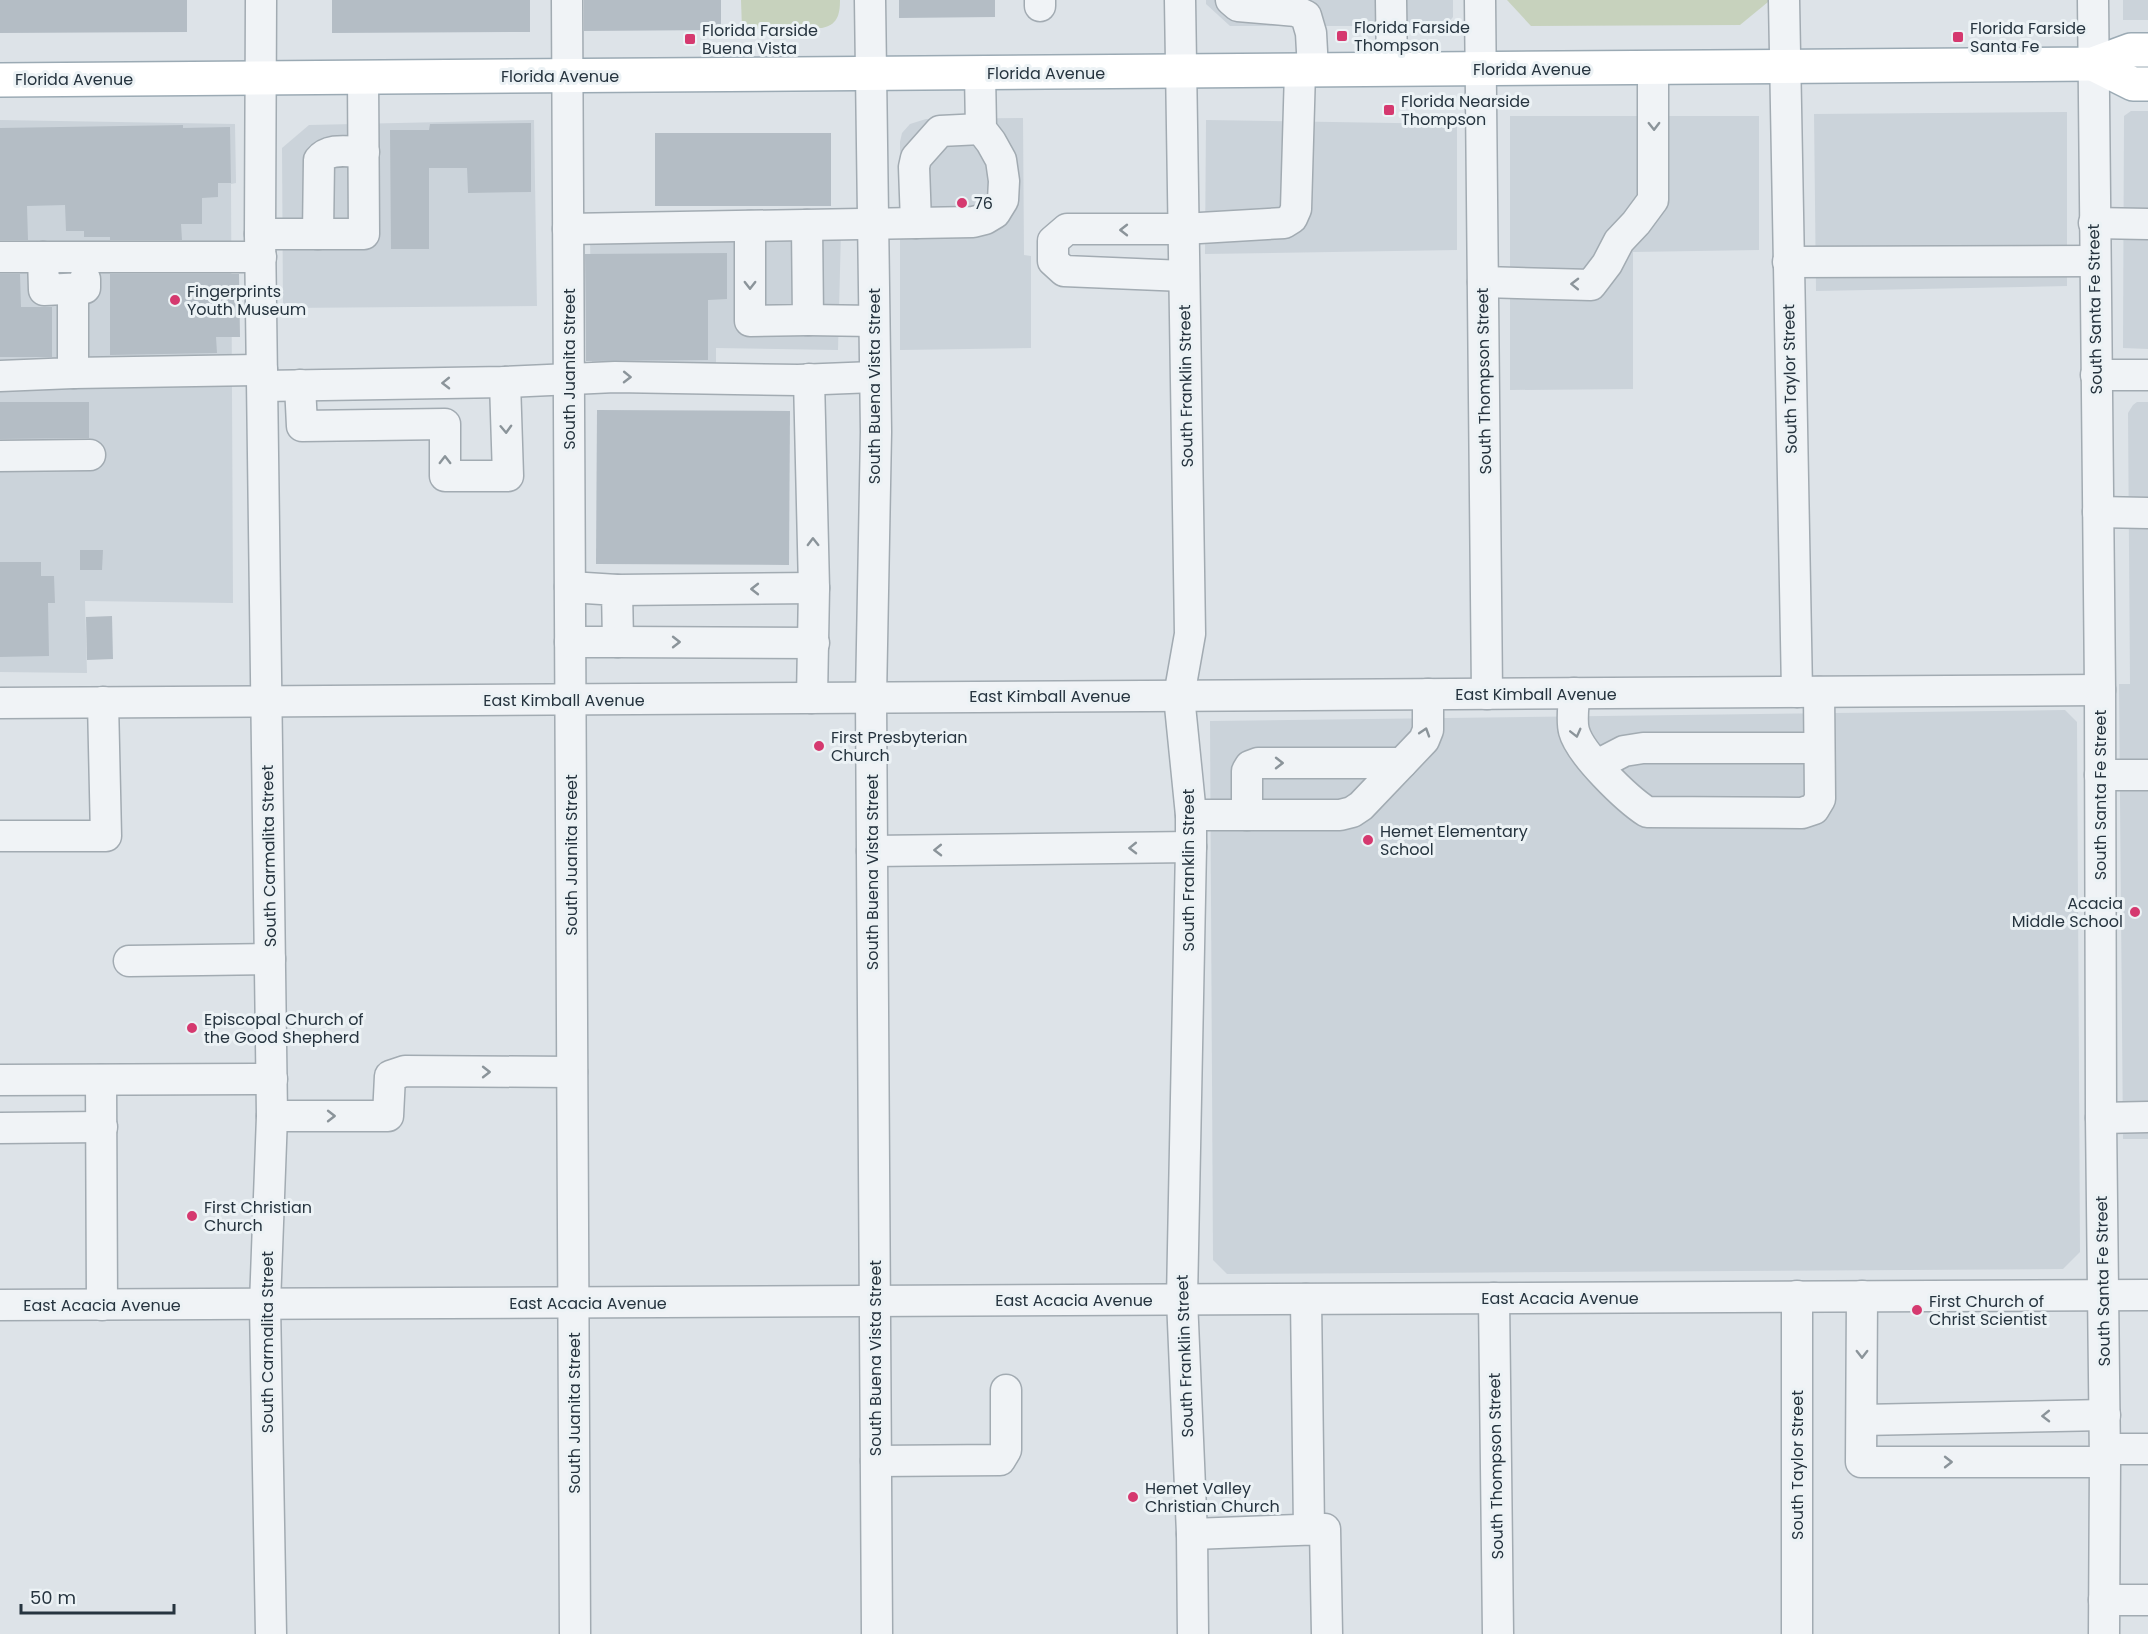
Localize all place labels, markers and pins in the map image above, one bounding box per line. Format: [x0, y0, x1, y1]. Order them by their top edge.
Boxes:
place label: Florida Farside Thompson [1354, 16, 1470, 57]
place label: Florida Farside Santa Fe [1970, 17, 2086, 58]
place label: Florida Farside Buena Vista [702, 19, 818, 60]
marker: Florida Farside Thompson [1335, 29, 1349, 43]
marker: Florida Farside Santa Fe [1951, 30, 1965, 44]
marker: Florida Farside Buena Vista [683, 32, 697, 46]
place label: Florida Nearside Thompson [1401, 90, 1530, 131]
marker: Florida Nearside Thompson [1382, 103, 1396, 117]
place label: 76 [974, 192, 993, 215]
marker: 76 [955, 196, 969, 210]
place label: Fingerprints Youth Museum [187, 280, 306, 321]
marker: Fingerprints Youth Museum [168, 293, 182, 307]
place label: First Presbyterian Church [831, 726, 967, 767]
marker: First Presbyterian Church [812, 739, 826, 753]
place label: Hemet Elementary School [1380, 820, 1528, 861]
marker: Hemet Elementary School [1361, 833, 1375, 847]
place label: Acacia Middle School [2012, 892, 2123, 933]
marker: Acacia Middle School [2128, 905, 2142, 919]
place label: Episcopal Church of the Good Shepherd [204, 1008, 364, 1049]
marker: Episcopal Church of the Good Shepherd [185, 1021, 199, 1035]
place label: First Christian Church [204, 1196, 312, 1237]
marker: First Christian Church [185, 1209, 199, 1223]
place label: First Church of Christ Scientist [1929, 1290, 2047, 1331]
marker: First Church of Christ Scientist [1910, 1303, 1924, 1317]
place label: Hemet Valley Christian Church [1145, 1477, 1280, 1518]
marker: Hemet Valley Christian Church [1126, 1490, 1140, 1504]

